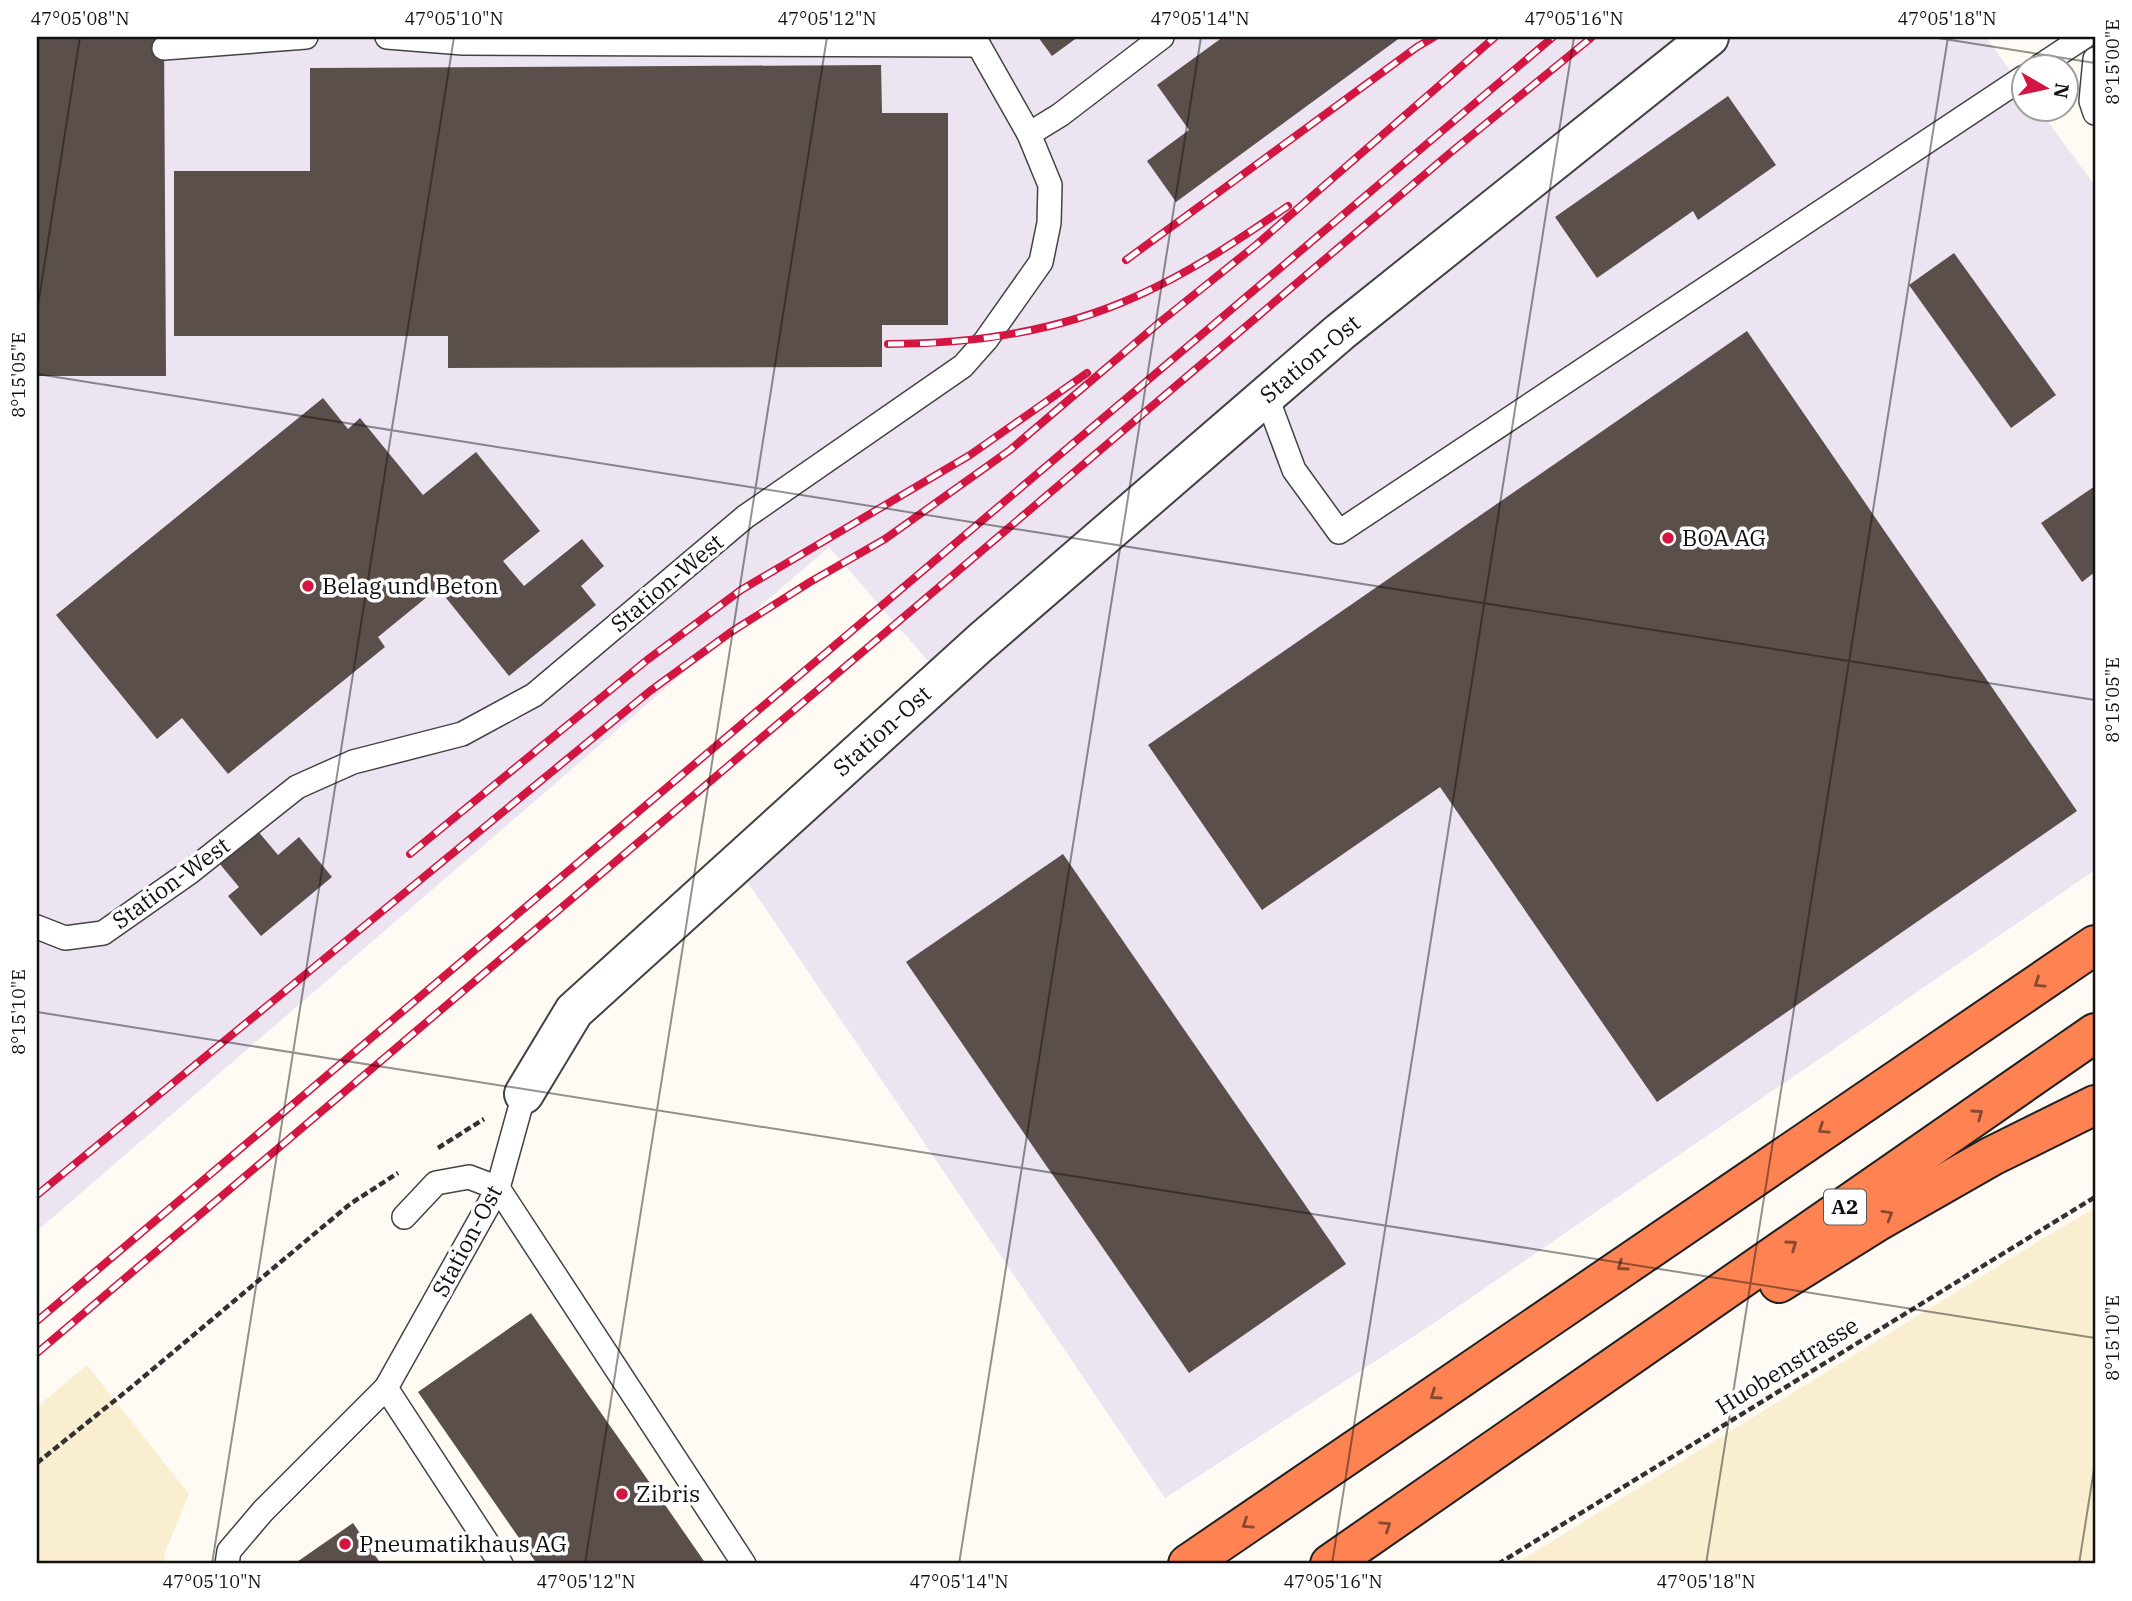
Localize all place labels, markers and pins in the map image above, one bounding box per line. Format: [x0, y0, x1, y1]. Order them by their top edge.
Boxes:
place label: BOA AG [1682, 522, 1766, 552]
marker: BOA AG [1660, 530, 1676, 546]
place label: Belag und Beton [322, 570, 499, 600]
marker: Belag und Beton [300, 578, 316, 594]
place label: Zibris [636, 1478, 700, 1508]
marker: Zibris [614, 1486, 630, 1502]
place label: Pneumatikhaus AG [359, 1528, 567, 1558]
marker: Pneumatikhaus AG [337, 1536, 353, 1552]

